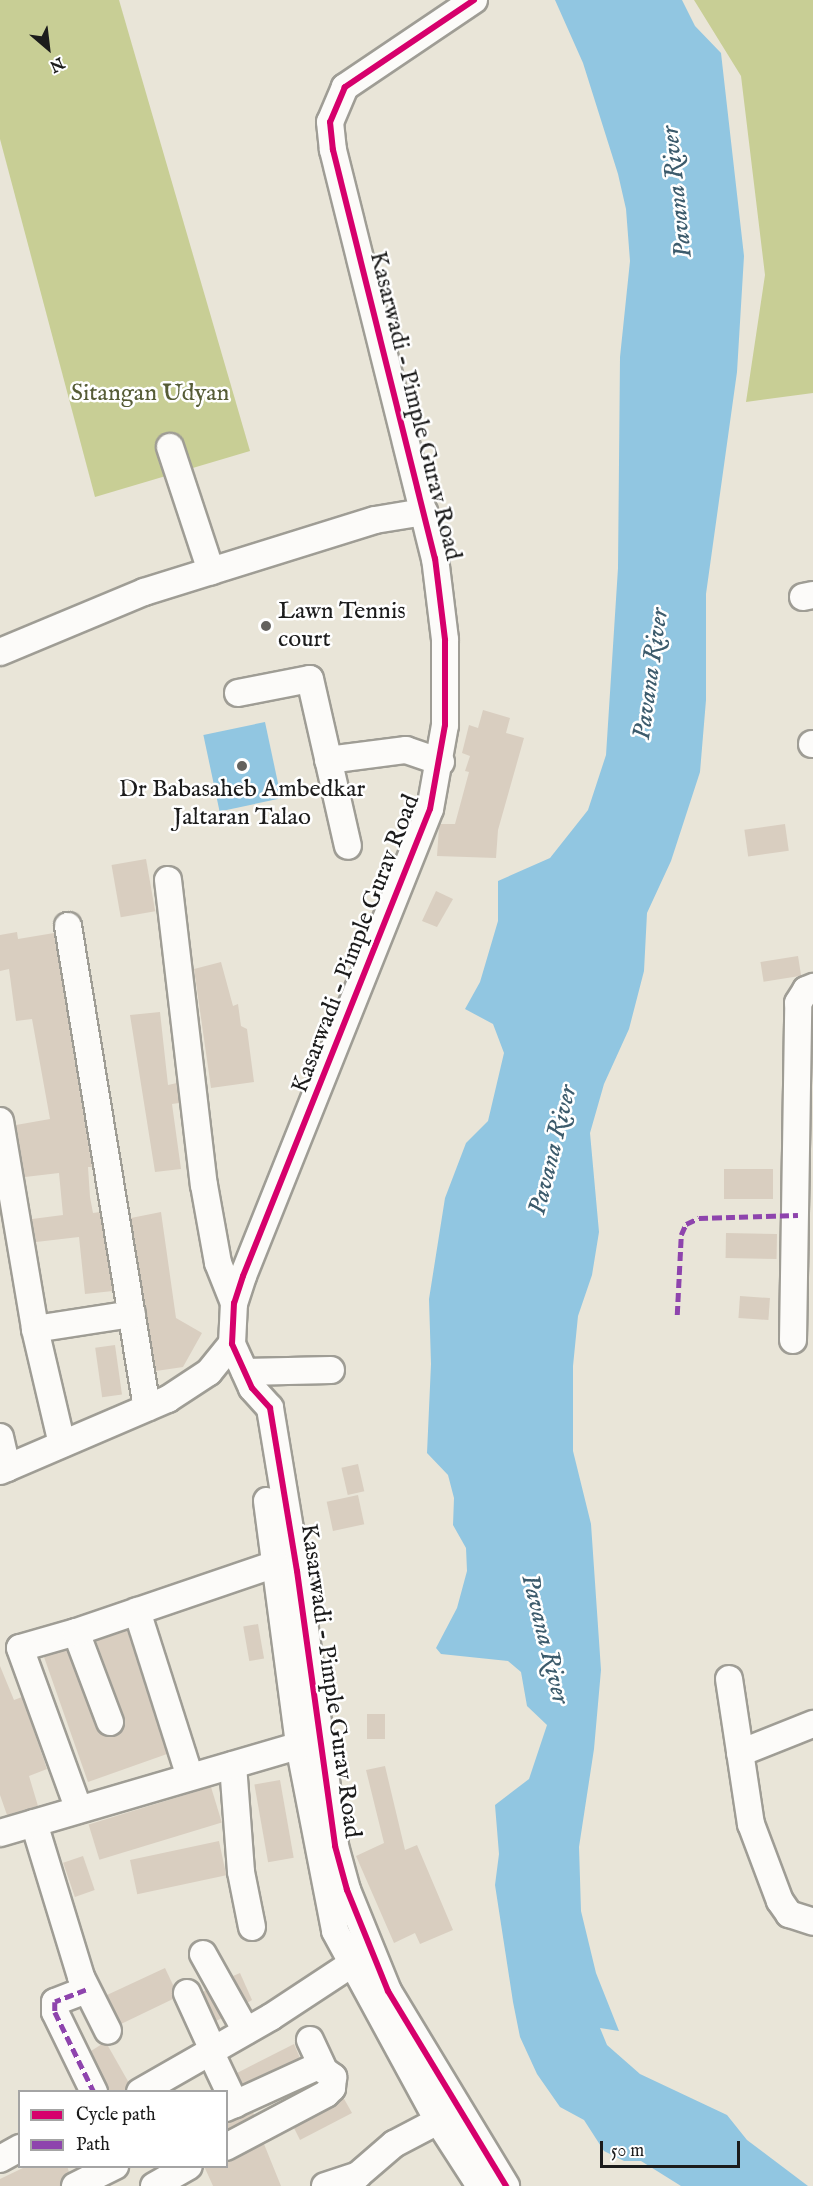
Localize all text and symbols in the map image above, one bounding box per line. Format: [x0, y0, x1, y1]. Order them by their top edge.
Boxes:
north arrow [18, 18, 78, 78]
text: N [46, 52, 67, 76]
water label: Pavana River [655, 124, 699, 260]
street label: Kasarwadi - Pimple Gurav Road [363, 249, 467, 563]
park label: Sitangan Udyan [71, 380, 229, 408]
place label: Lawn Tennis court [278, 598, 406, 654]
water label: Pavana River [626, 606, 676, 742]
marker: Lawn Tennis court [259, 619, 273, 633]
marker: Dr Babasaheb Ambedkar Jaltaran Talao [235, 759, 249, 773]
place label: Dr Babasaheb Ambedkar Jaltaran Talao [119, 776, 365, 832]
street label: Kasarwadi - Pimple Gurav Road [286, 791, 426, 1097]
water label: Pavana River [522, 1082, 584, 1218]
street label: Kasarwadi - Pimple Gurav Road [294, 1522, 366, 1840]
water label: Pavana River [514, 1571, 576, 1707]
legend [18, 2090, 228, 2168]
text: Cycle path [76, 2104, 156, 2127]
scale bar [603, 2129, 742, 2167]
text: Path [76, 2134, 110, 2157]
text: 50 m [611, 2140, 644, 2163]

